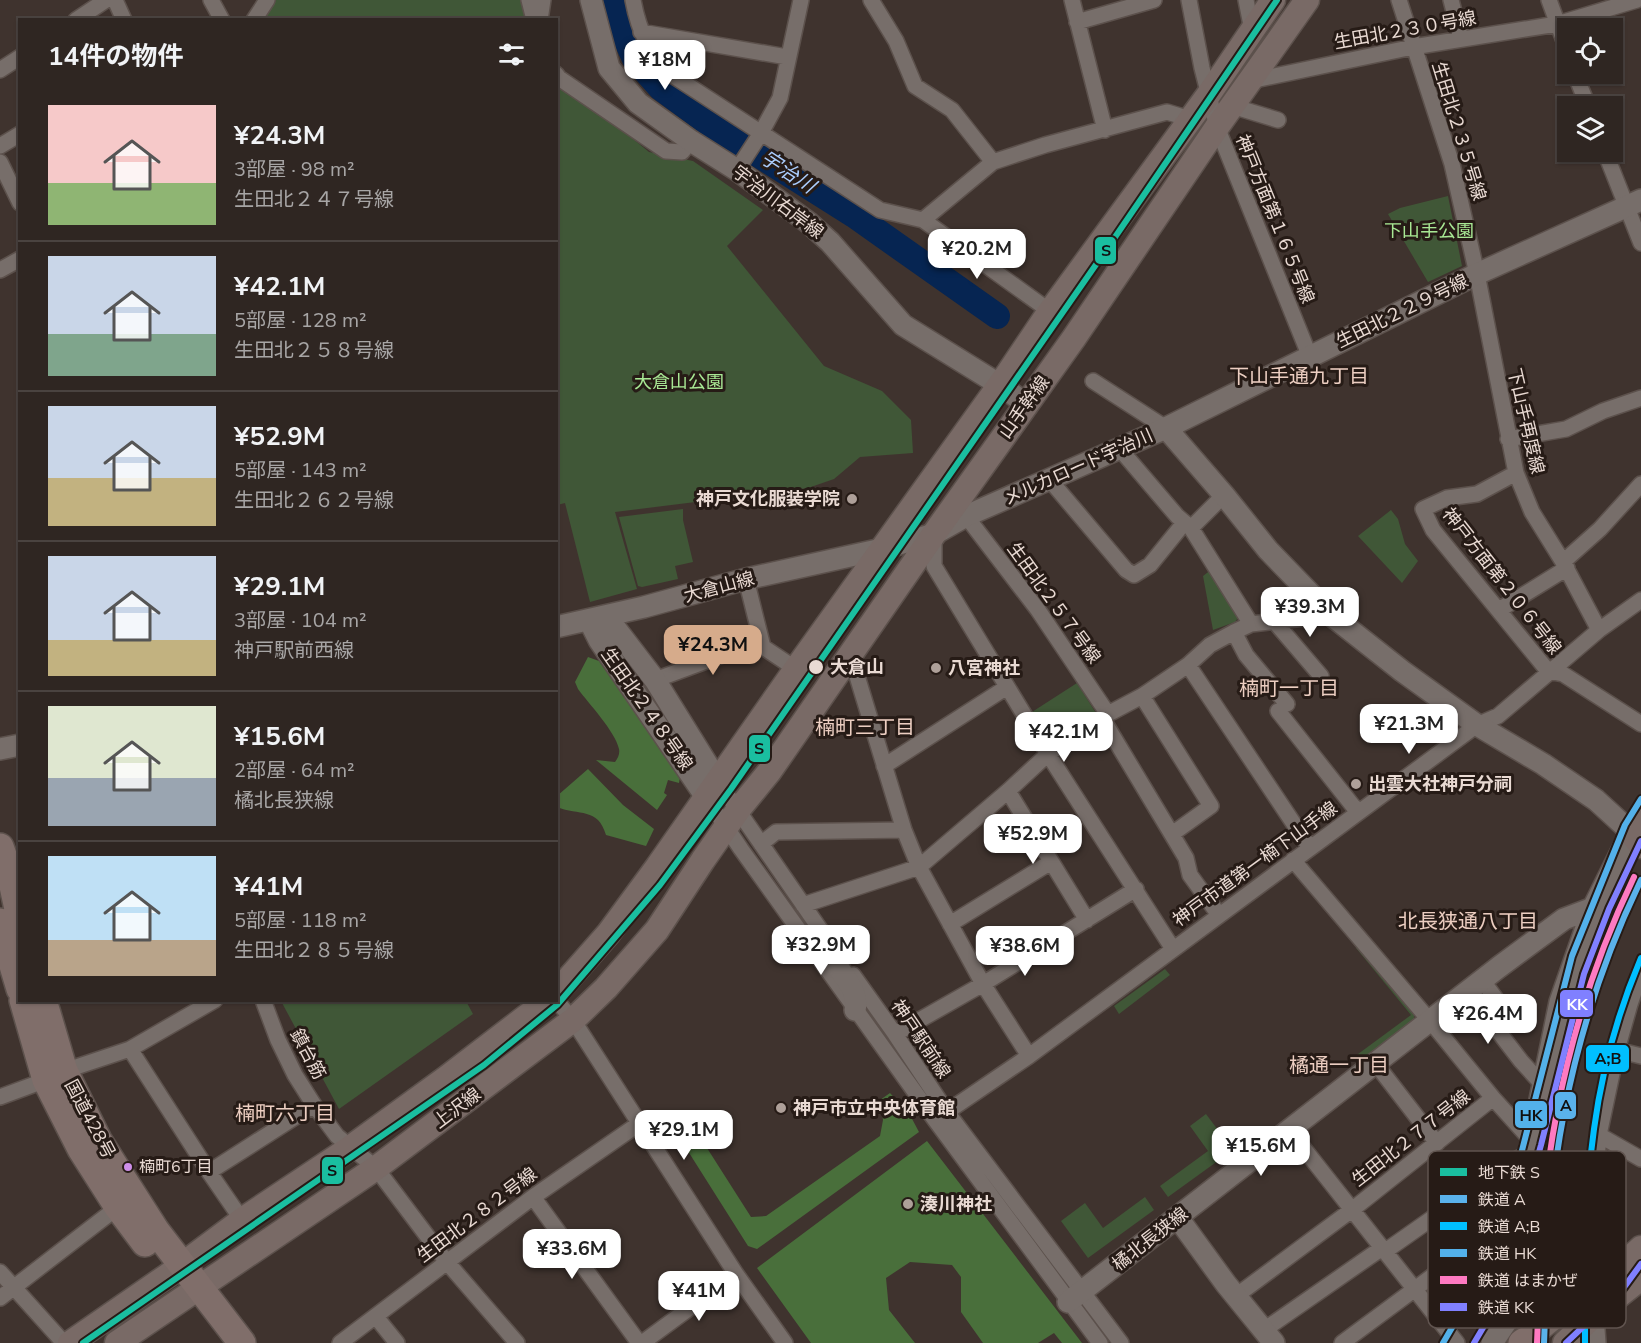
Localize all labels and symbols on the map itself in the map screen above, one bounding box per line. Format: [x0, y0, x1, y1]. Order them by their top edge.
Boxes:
street label: 生田北２３０号線 [1332, 6, 1478, 54]
pin: ¥18M [629, 40, 701, 91]
street label: 生田北２３５号線 [1426, 59, 1492, 203]
street label: 神戸方面第１６５号線 [1230, 131, 1320, 307]
water label: 宇治川 [755, 144, 822, 201]
street label: 宇治川右岸線 [728, 160, 828, 244]
park label: 下山手公園 [1384, 219, 1474, 243]
pin: ¥20.2M [928, 229, 1026, 280]
line badge: S [1094, 236, 1117, 265]
text: S [1101, 240, 1111, 262]
street label: 生田北２２９号線 [1332, 269, 1472, 353]
district label: 下山手通九丁目 [1229, 363, 1369, 390]
street label: 下山手再度線 [1502, 366, 1550, 476]
park label: 大倉山公園 [634, 370, 724, 394]
street label: 山手幹線 [993, 371, 1055, 443]
street label: メルカロード宇治川 [999, 423, 1157, 511]
place label: 神戸文化服装学院 [696, 487, 840, 511]
marker: 神戸文化服装学院 [845, 492, 859, 506]
street label: 神戸方面第２０６号線 [1437, 503, 1567, 659]
street label: 生田北２５７号線 [1002, 538, 1106, 668]
street label: 大倉山線 [681, 566, 757, 608]
pin: ¥39.3M [1261, 587, 1359, 638]
pin: ¥24.3M [664, 625, 762, 676]
street label: 生田北２４８号線 [596, 643, 698, 775]
place label: 大倉山 [830, 655, 884, 679]
place label: 八宮神社 [948, 656, 1020, 680]
marker: 大倉山 [807, 658, 825, 676]
marker: 八宮神社 [929, 661, 943, 675]
district label: 楠町一丁目 [1239, 675, 1339, 702]
pin: ¥21.3M [1360, 704, 1458, 755]
pin: ¥42.1M [1015, 712, 1113, 763]
district label: 楠町三丁目 [815, 714, 915, 741]
line badge: S [748, 734, 771, 763]
text: S [754, 738, 764, 760]
place label: 出雲大社神戸分祠 [1368, 772, 1512, 796]
marker: 出雲大社神戸分祠 [1349, 777, 1363, 791]
street label: 神戸市道第一楠下山手線 [1168, 796, 1342, 932]
pin: ¥52.9M [984, 814, 1082, 865]
district label: 北長狭通八丁目 [1398, 908, 1538, 935]
pin: ¥32.9M [772, 925, 870, 976]
pin: ¥38.6M [976, 926, 1074, 977]
line badge: KK [1559, 989, 1594, 1018]
pin: ¥26.4M [1439, 994, 1537, 1045]
text: KK [1566, 994, 1589, 1016]
street label: 神戸駅前線 [886, 995, 956, 1083]
street label: 鎮台筋 [285, 1025, 331, 1083]
line badge: A;B [1585, 1044, 1630, 1073]
text: A;B [1595, 1048, 1621, 1070]
district label: 橘通一丁目 [1289, 1052, 1389, 1079]
street label: 国道428号 [59, 1075, 121, 1163]
street label: 上沢線 [428, 1082, 486, 1134]
street label: 生田北２７７号線 [1347, 1084, 1475, 1192]
line badge: A [1554, 1091, 1577, 1120]
text: A [1560, 1095, 1572, 1117]
place label: 神戸市立中央体育館 [793, 1096, 955, 1120]
district label: 楠町六丁目 [235, 1100, 335, 1127]
line badge: HK [1514, 1100, 1548, 1129]
marker: 神戸市立中央体育館 [774, 1101, 788, 1115]
text: HK [1520, 1105, 1544, 1127]
pin: ¥29.1M [635, 1110, 733, 1161]
pin: ¥15.6M [1212, 1126, 1310, 1177]
legend [1428, 1151, 1626, 1328]
place label: 楠町6丁目 [139, 1156, 213, 1178]
line badge: S [321, 1156, 344, 1185]
text: S [327, 1160, 337, 1182]
marker: 楠町6丁目 [122, 1161, 134, 1173]
street label: 生田北２８２号線 [412, 1162, 542, 1268]
text: 地下鉄 S [1478, 1162, 1540, 1184]
text: 鉄道 A [1478, 1189, 1526, 1211]
place label: 湊川神社 [920, 1192, 992, 1216]
marker: 湊川神社 [901, 1197, 915, 1211]
street label: 橘北長狭線 [1107, 1202, 1193, 1276]
text: 鉄道 A;B [1478, 1216, 1540, 1238]
pin: ¥33.6M [523, 1229, 621, 1280]
text: 鉄道 HK [1478, 1243, 1537, 1265]
text: 鉄道 はまかぜ [1478, 1270, 1578, 1292]
pin: ¥41M [663, 1271, 735, 1322]
text: 鉄道 KK [1478, 1297, 1535, 1319]

